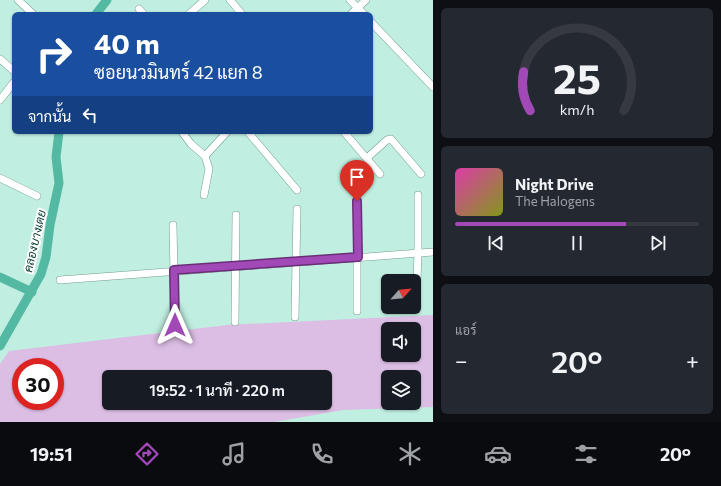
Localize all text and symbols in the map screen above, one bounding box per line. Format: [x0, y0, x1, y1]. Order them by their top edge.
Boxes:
text: 40 m [94, 26, 160, 60]
icon: right [28, 28, 80, 80]
text: 25 [553, 52, 601, 103]
text: ซอยนวมินทร์ 42 แยก 8 [94, 61, 263, 83]
text: km/h [560, 100, 594, 118]
icon: left [79, 104, 101, 126]
text: จากนั้น [28, 107, 71, 125]
pin [340, 160, 374, 201]
icon: arrive [346, 166, 368, 188]
text: Night Drive [515, 175, 594, 193]
text: The Halogens [515, 193, 595, 209]
water label: คลองบางเตย [20, 208, 48, 274]
icon: previous [485, 232, 507, 254]
icon: pause [566, 232, 588, 254]
icon: next [647, 232, 669, 254]
north arrow [381, 274, 421, 314]
map controls [381, 274, 421, 410]
position arrow [154, 304, 196, 346]
button: sound [381, 322, 421, 362]
text: แอร์ [455, 322, 476, 338]
text: 20° [551, 342, 602, 379]
text: − [455, 347, 468, 374]
text: + [686, 347, 699, 374]
speed limit sign: 30 [12, 358, 64, 410]
button: layers [381, 370, 421, 410]
text: 19:52 · 1 นาที · 220 m [149, 381, 285, 399]
icon: directions [133, 440, 161, 468]
icon: music [220, 440, 248, 468]
icon: phone [308, 440, 336, 468]
icon: climate [396, 440, 424, 468]
icon: car [484, 440, 512, 468]
icon: filters [572, 440, 600, 468]
text: 19:51 [30, 443, 73, 465]
text: 20° [660, 443, 691, 465]

